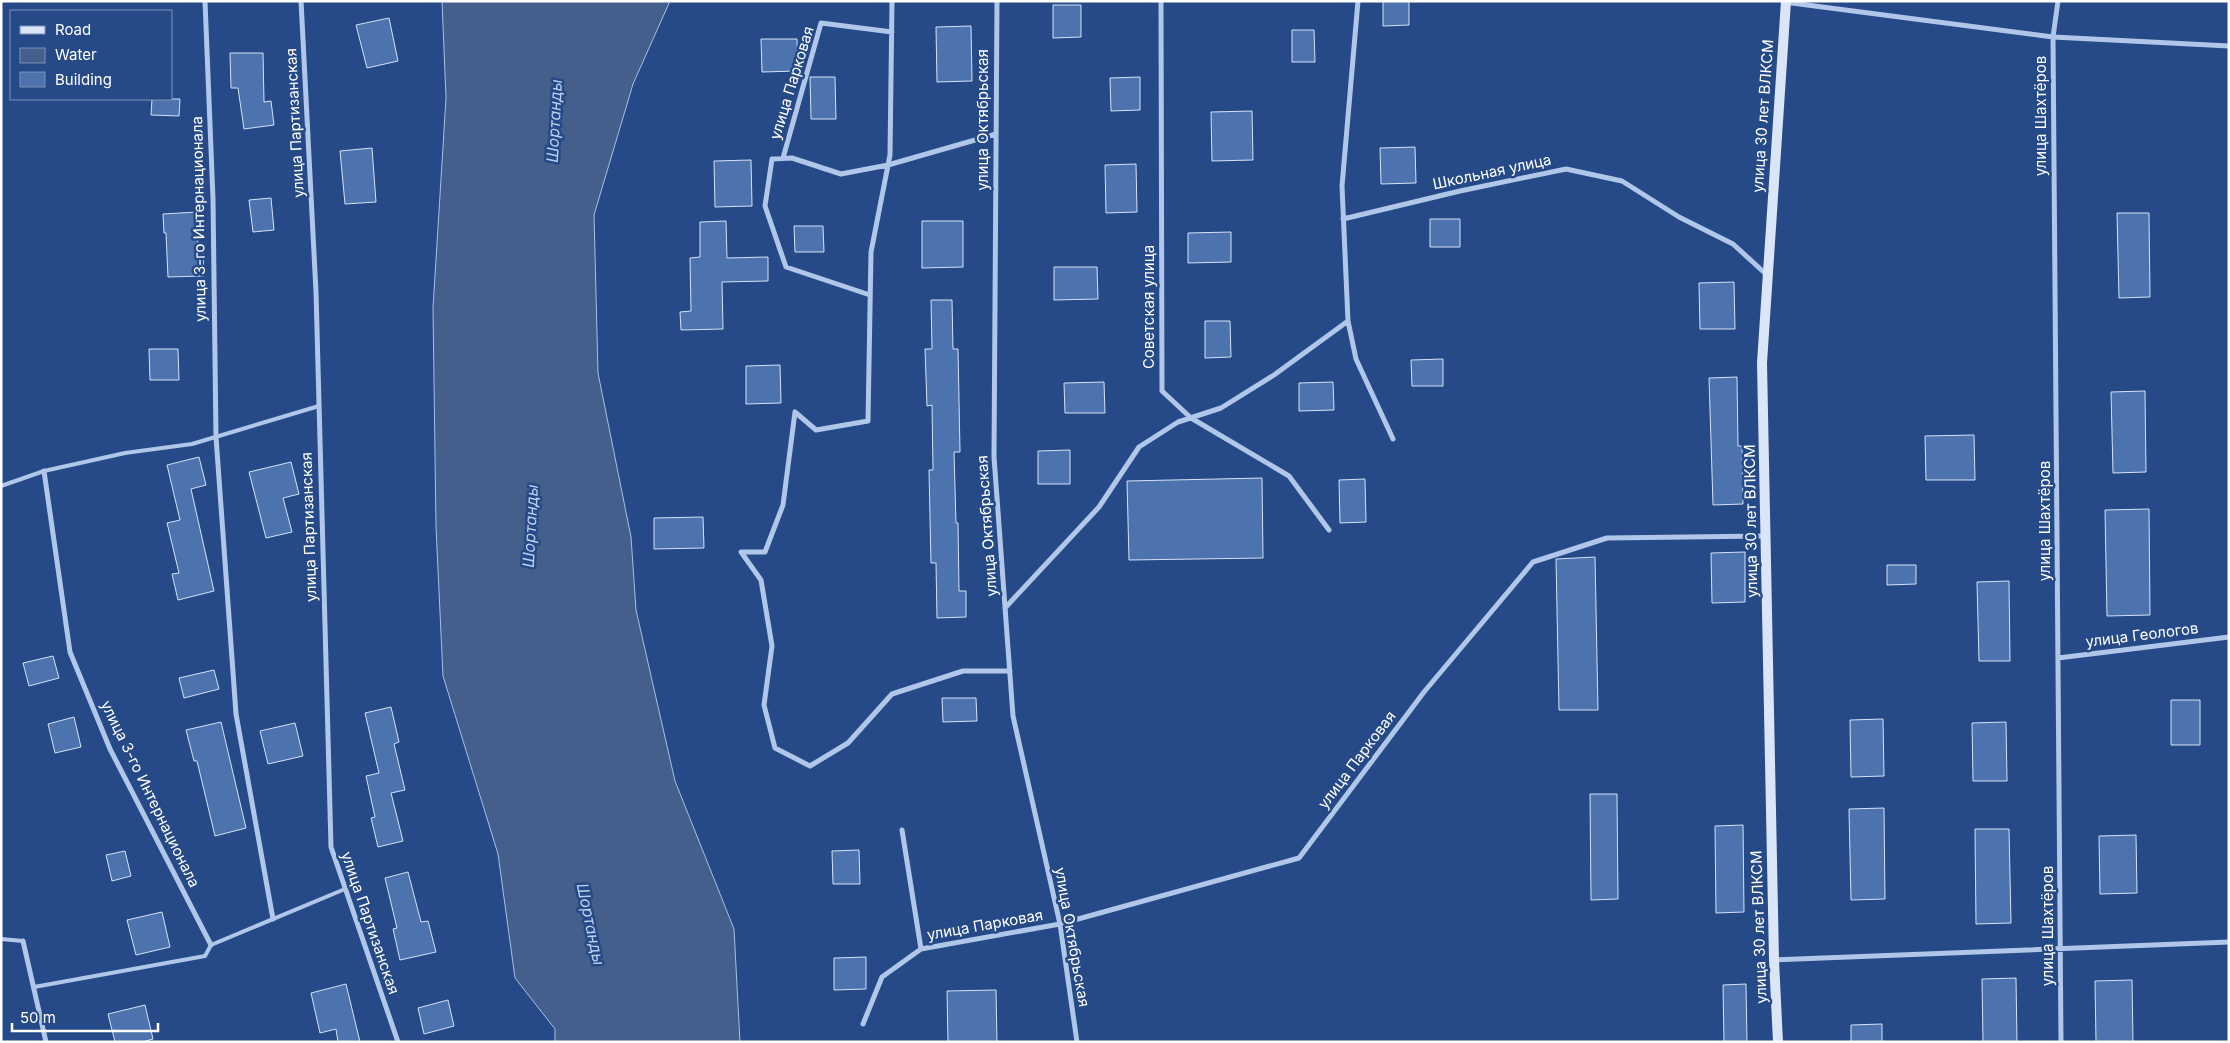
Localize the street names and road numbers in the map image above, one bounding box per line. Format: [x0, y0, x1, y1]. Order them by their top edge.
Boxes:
street label: улица Парковая [765, 24, 818, 142]
street label: улица 30 лет ВЛКСМ [1748, 39, 1777, 193]
street label: улица Партизанская [281, 48, 308, 198]
street label: улица Октябрьская [973, 49, 992, 191]
street label: улица Шахтёров [2031, 56, 2050, 176]
street label: улица 3-го Интернационала [187, 116, 210, 322]
street label: Школьная улица [1431, 150, 1553, 193]
street label: Советская улица [1139, 245, 1158, 369]
street label: улица 30 лет ВЛКСМ [1740, 444, 1761, 598]
street label: улица Партизанская [296, 452, 321, 602]
street label: улица Октябрьская [972, 455, 1001, 597]
street label: улица Шахтёров [2035, 461, 2054, 581]
street label: улица Геологов [2084, 618, 2199, 651]
street label: улица 3-го Интернационала [97, 697, 204, 890]
street label: улица Парковая [1314, 707, 1400, 812]
street label: улица Партизанская [337, 849, 404, 997]
street label: улица 30 лет ВЛКСМ [1746, 850, 1771, 1004]
street label: улица Октябрьская [1051, 866, 1094, 1008]
street label: улица Шахтёров [2038, 866, 2057, 986]
street label: улица Парковая [925, 905, 1044, 944]

